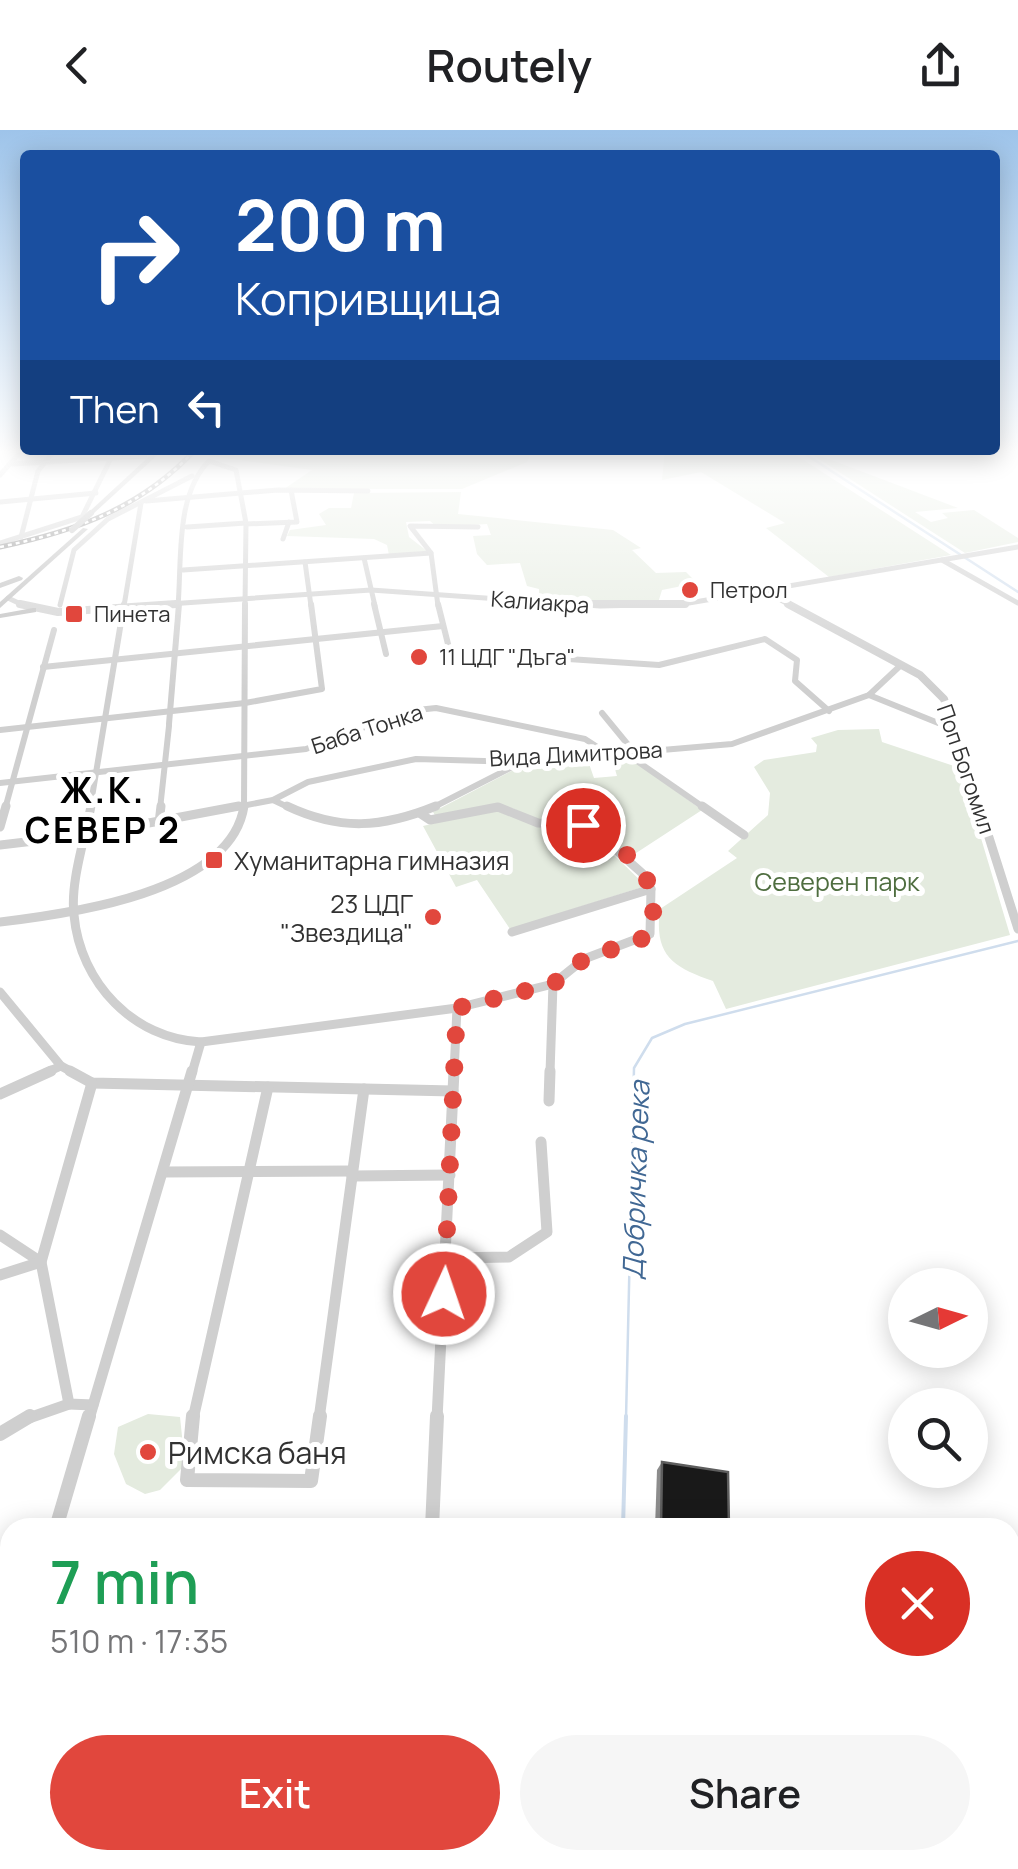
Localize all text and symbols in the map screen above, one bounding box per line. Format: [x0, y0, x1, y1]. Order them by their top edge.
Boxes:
text: Routely [426, 34, 592, 96]
icon: back [50, 38, 105, 93]
icon: share [913, 38, 968, 93]
text: 200 m [235, 176, 446, 272]
icon: right [70, 190, 200, 320]
text: Копривщица [235, 267, 501, 329]
icon: left [179, 380, 234, 435]
text: Then [70, 382, 159, 434]
place label: Петрол [710, 575, 788, 605]
marker: Петрол [679, 579, 701, 601]
street label: Калиакра [490, 584, 590, 620]
place label: Пинета [94, 599, 170, 629]
marker: Пинета [63, 603, 85, 625]
place label: 11 ЦДГ "Дъга" [439, 642, 575, 672]
marker: 11 ЦДГ "Дъга" [408, 646, 430, 668]
street label: Баба Тонка [307, 697, 427, 761]
street label: Поп Богомил [930, 700, 1002, 838]
street label: Вида Димитрова [489, 734, 663, 774]
district label: Ж.К. СЕВЕР 2 [25, 766, 181, 854]
pin [541, 783, 626, 868]
icon: arrive [556, 798, 611, 853]
place label: Хуманитарна гимназия [234, 843, 510, 878]
marker: Хуманитарна гимназия [203, 849, 225, 871]
park label: Северен парк [754, 864, 920, 899]
place label: 23 ЦДГ "Звездица" [280, 886, 413, 950]
marker: 23 ЦДГ "Звездица" [422, 906, 444, 928]
water label: Добричка река [613, 1079, 658, 1280]
position arrow [392, 1242, 496, 1346]
north arrow [888, 1268, 988, 1368]
map controls [888, 1268, 988, 1488]
button: search [888, 1388, 988, 1488]
place label: Римска баня [168, 1432, 347, 1473]
marker: Римска баня [137, 1441, 159, 1463]
text: 7 min [50, 1540, 199, 1622]
button: close [865, 1551, 970, 1656]
text: 510 m · 17:35 [50, 1619, 228, 1663]
button: Exit [50, 1735, 500, 1850]
button: Share [520, 1735, 970, 1850]

